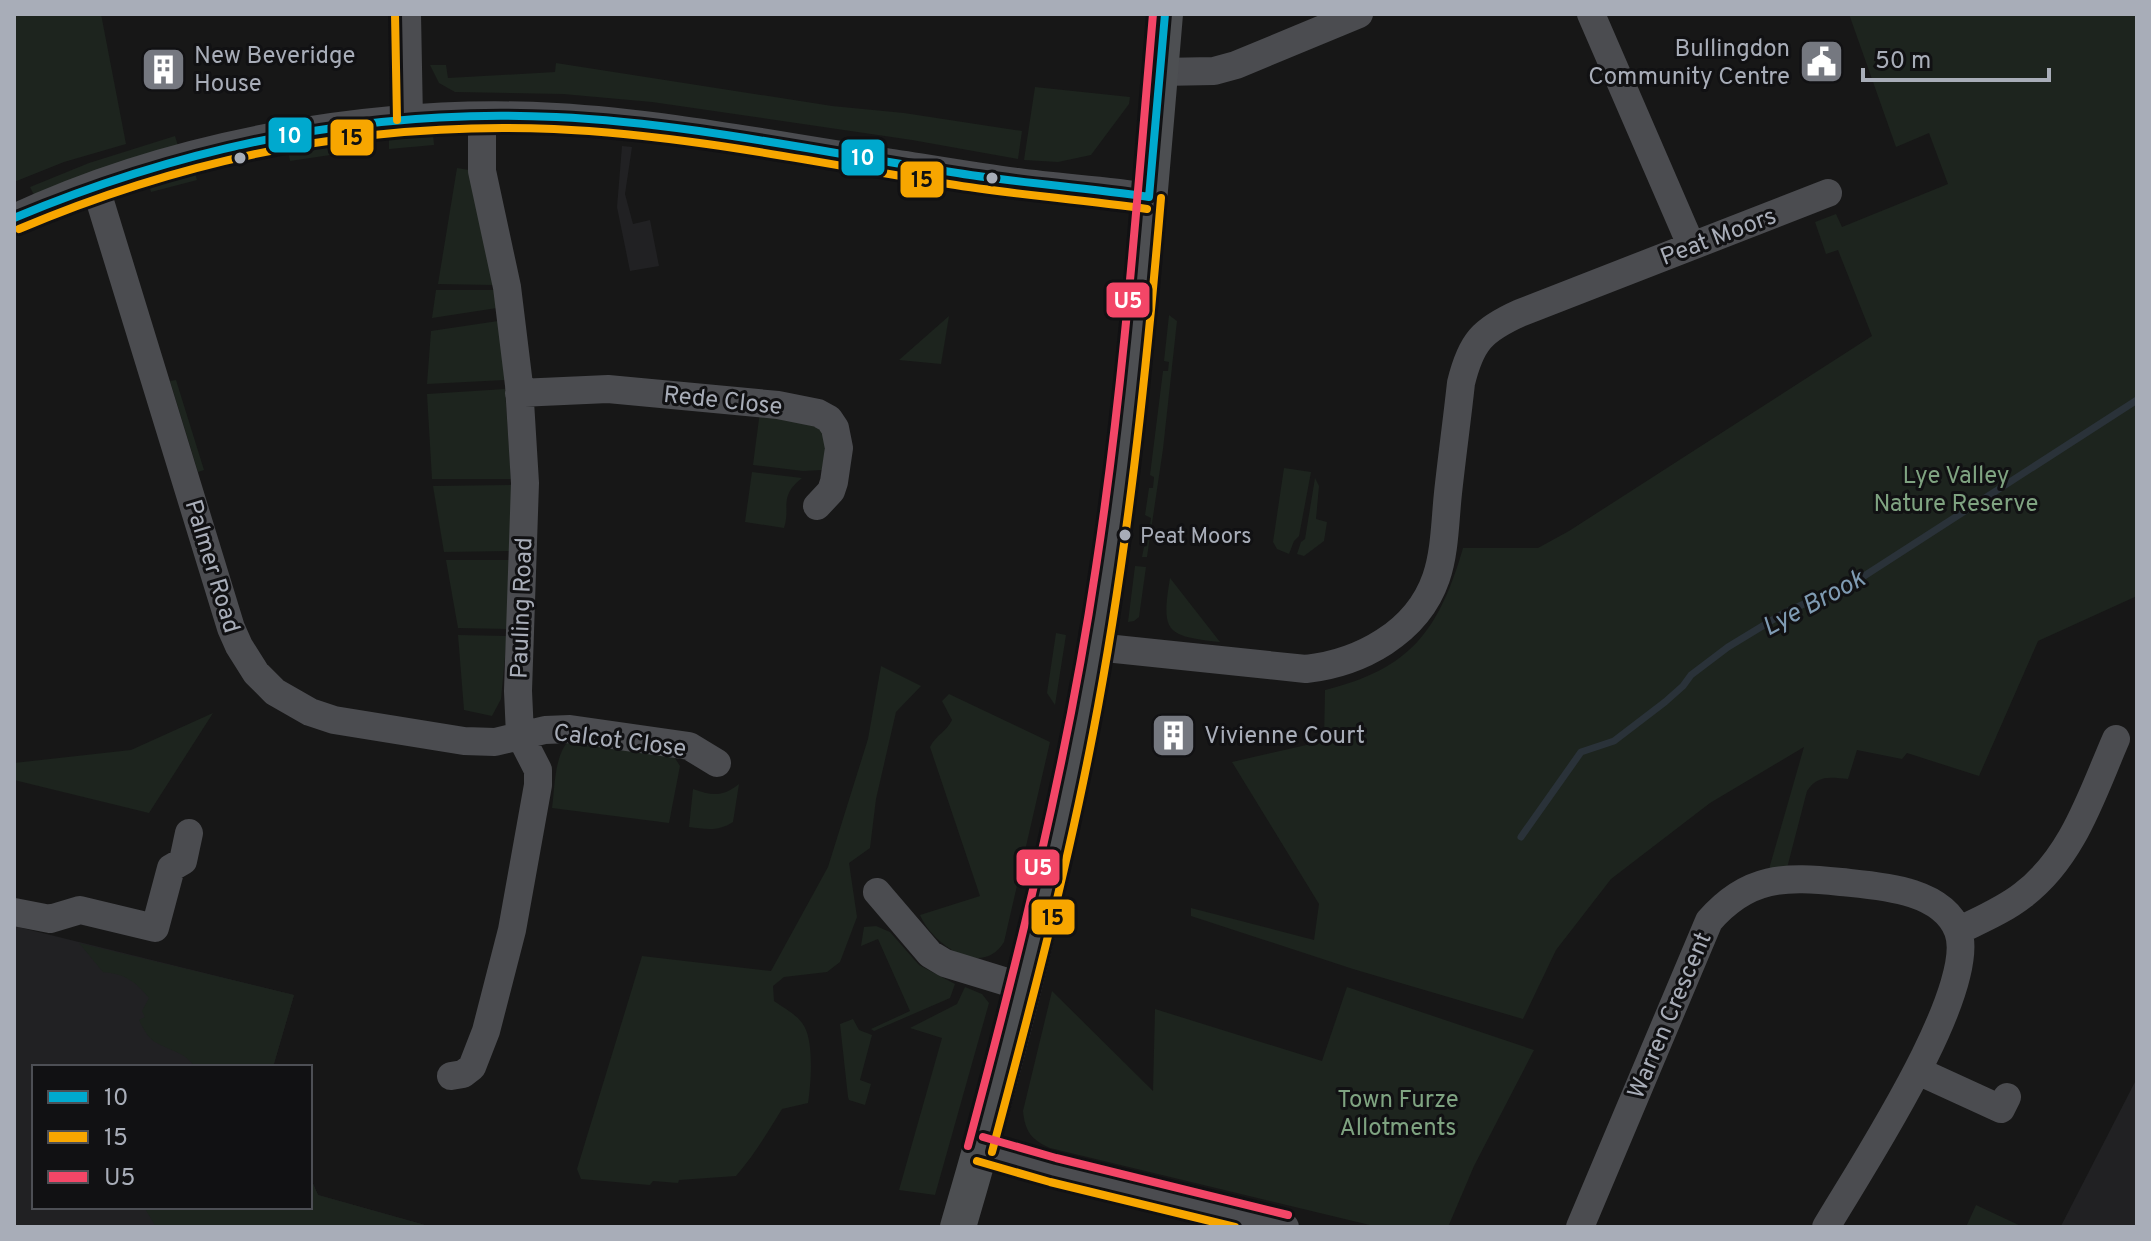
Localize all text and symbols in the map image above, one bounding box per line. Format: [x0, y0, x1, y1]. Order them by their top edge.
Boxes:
scale bar [1863, 32, 2049, 82]
place label: Bullingdon Community Centre [1588, 35, 1790, 93]
public building icon: Bullingdon Community Centre [1797, 38, 1845, 86]
place label: New Beveridge House [194, 42, 355, 100]
building icon: New Beveridge House [139, 45, 187, 93]
text: 50 m [1875, 47, 1931, 77]
line badge: 10 [267, 116, 313, 154]
line badge: 15 [329, 118, 375, 157]
text: 10 [278, 124, 302, 151]
text: 15 [341, 126, 363, 153]
line badge: 10 [840, 138, 886, 177]
text: 10 [851, 146, 875, 173]
unlabelled marker [232, 150, 248, 166]
line badge: 15 [899, 160, 945, 199]
text: 15 [911, 168, 933, 195]
unlabelled marker [984, 170, 1000, 186]
street label: Peat Moors [1657, 202, 1781, 274]
line badge: U5 [1105, 281, 1151, 319]
text: U5 [1113, 289, 1143, 316]
street label: Rede Close [662, 381, 784, 423]
park label: Lye Valley Nature Reserve [1874, 462, 2038, 520]
street label: Palmer Road [177, 496, 246, 637]
place label: Peat Moors [1140, 524, 1252, 551]
marker: Peat Moors [1117, 527, 1133, 543]
street label: Pauling Road [506, 537, 540, 679]
water label: Lye Brook [1757, 563, 1872, 645]
building icon: Vivienne Court [1149, 711, 1197, 759]
street label: Calcot Close [552, 719, 688, 765]
place label: Vivienne Court [1204, 722, 1365, 752]
line badge: U5 [1015, 848, 1061, 887]
text: U5 [1023, 856, 1053, 883]
line badge: 15 [1030, 898, 1076, 936]
text: 15 [1042, 906, 1064, 933]
street label: Warren Crescent [1622, 928, 1719, 1104]
legend [32, 1065, 312, 1209]
text: 10 [104, 1084, 128, 1114]
park label: Town Furze Allotments [1337, 1086, 1459, 1144]
text: 15 [104, 1124, 128, 1154]
text: U5 [104, 1164, 135, 1194]

